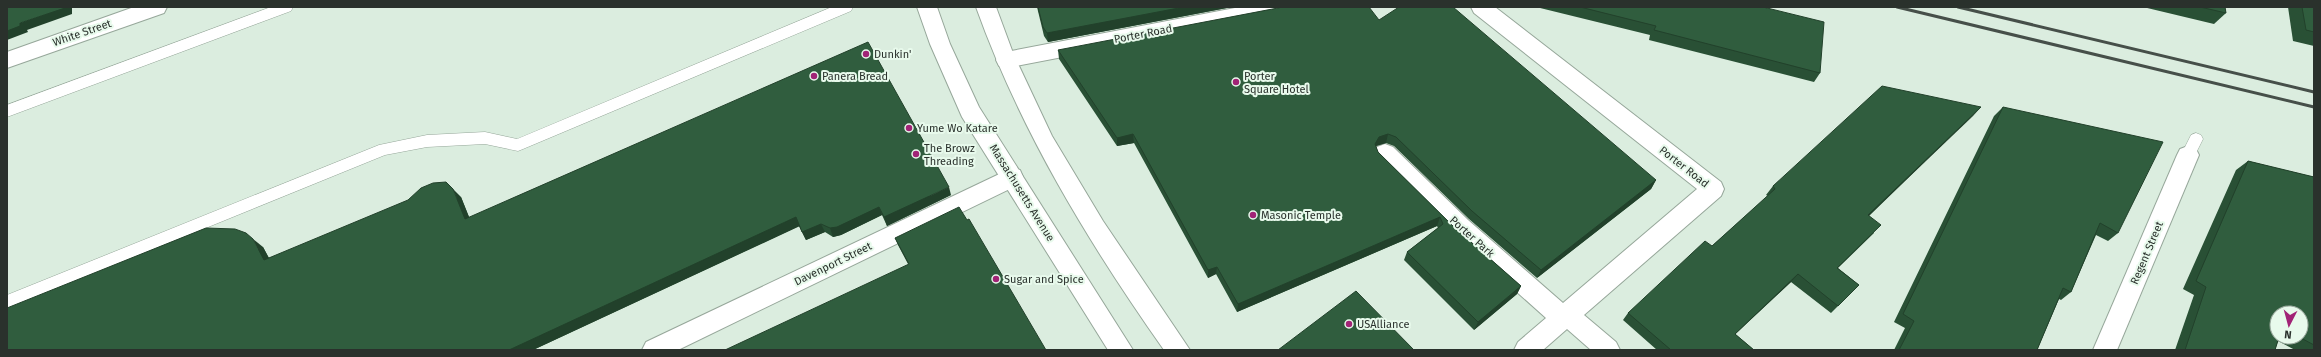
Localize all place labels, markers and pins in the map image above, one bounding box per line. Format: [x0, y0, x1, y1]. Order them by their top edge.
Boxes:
place label: Dunkin' [874, 48, 911, 61]
marker: Dunkin' [861, 49, 871, 59]
place label: Panera Bread [822, 70, 888, 83]
place label: Porter Square Hotel [1244, 70, 1309, 96]
marker: Panera Bread [809, 71, 819, 81]
marker: Porter Square Hotel [1231, 77, 1241, 87]
place label: Yume Wo Katare [917, 122, 998, 135]
marker: Yume Wo Katare [904, 123, 914, 133]
place label: The Browz Threading [924, 142, 975, 168]
marker: The Browz Threading [911, 149, 921, 159]
place label: Masonic Temple [1261, 209, 1341, 222]
marker: Masonic Temple [1248, 210, 1258, 220]
place label: Sugar and Spice [1004, 273, 1084, 286]
marker: Sugar and Spice [991, 274, 1001, 284]
place label: USAlliance [1357, 318, 1409, 331]
marker: USAlliance [1344, 319, 1354, 329]

